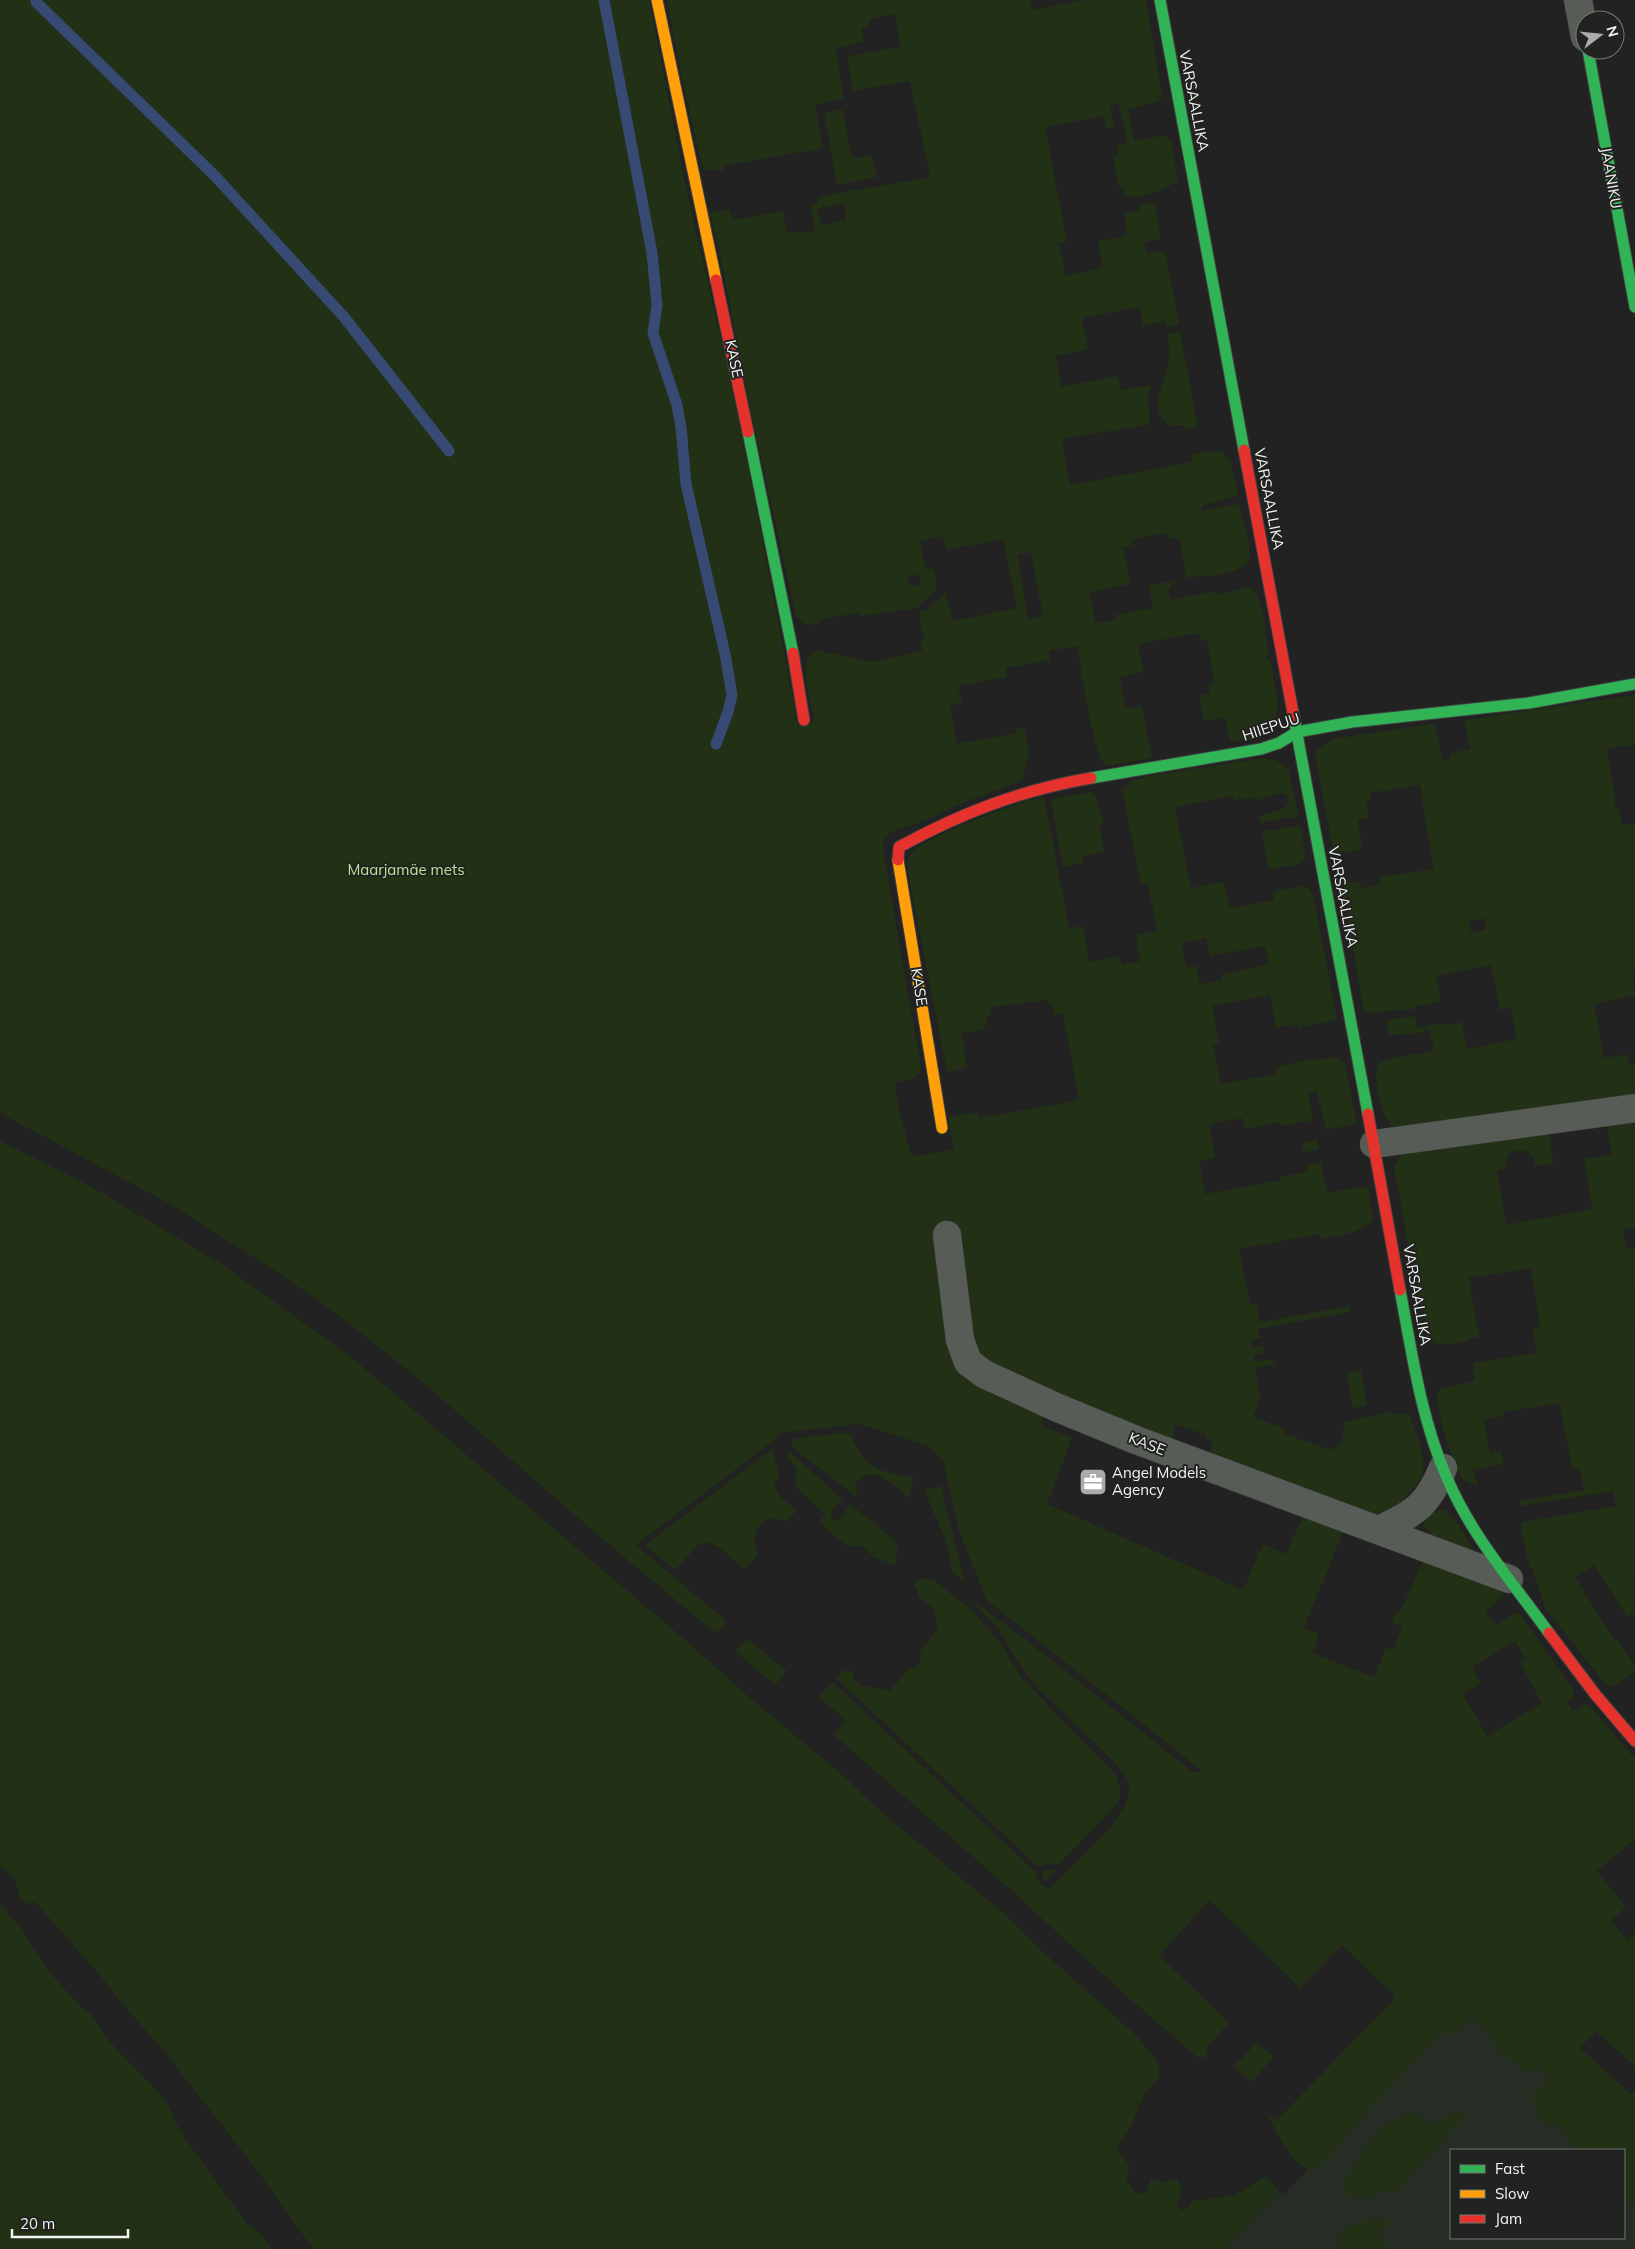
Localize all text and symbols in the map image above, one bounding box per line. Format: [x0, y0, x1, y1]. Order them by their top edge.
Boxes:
north arrow [1575, 10, 1625, 60]
text: N [1602, 24, 1623, 39]
street label: VARSAALLIKA [1175, 49, 1214, 153]
street label: JAANIKU [1597, 146, 1626, 210]
street label: KASE [721, 338, 748, 380]
street label: VARSAALLIKA [1250, 447, 1289, 551]
street label: HIIEPUU [1239, 708, 1302, 745]
street label: VARSAALLIKA [1324, 845, 1363, 949]
park label: Maarjamäe mets [347, 860, 465, 879]
street label: KASE [907, 967, 932, 1007]
street label: VARSAALLIKA [1399, 1243, 1436, 1347]
street label: KASE [1126, 1428, 1169, 1459]
place label: Angel Models Agency [1112, 1463, 1206, 1499]
office icon: Angel Models Agency [1078, 1467, 1108, 1497]
legend [1450, 2149, 1625, 2239]
text: Fast [1495, 2159, 1525, 2178]
text: Slow [1495, 2184, 1529, 2203]
scale bar [12, 2206, 129, 2238]
text: Jam [1495, 2209, 1522, 2228]
text: 20 m [20, 2214, 55, 2233]

